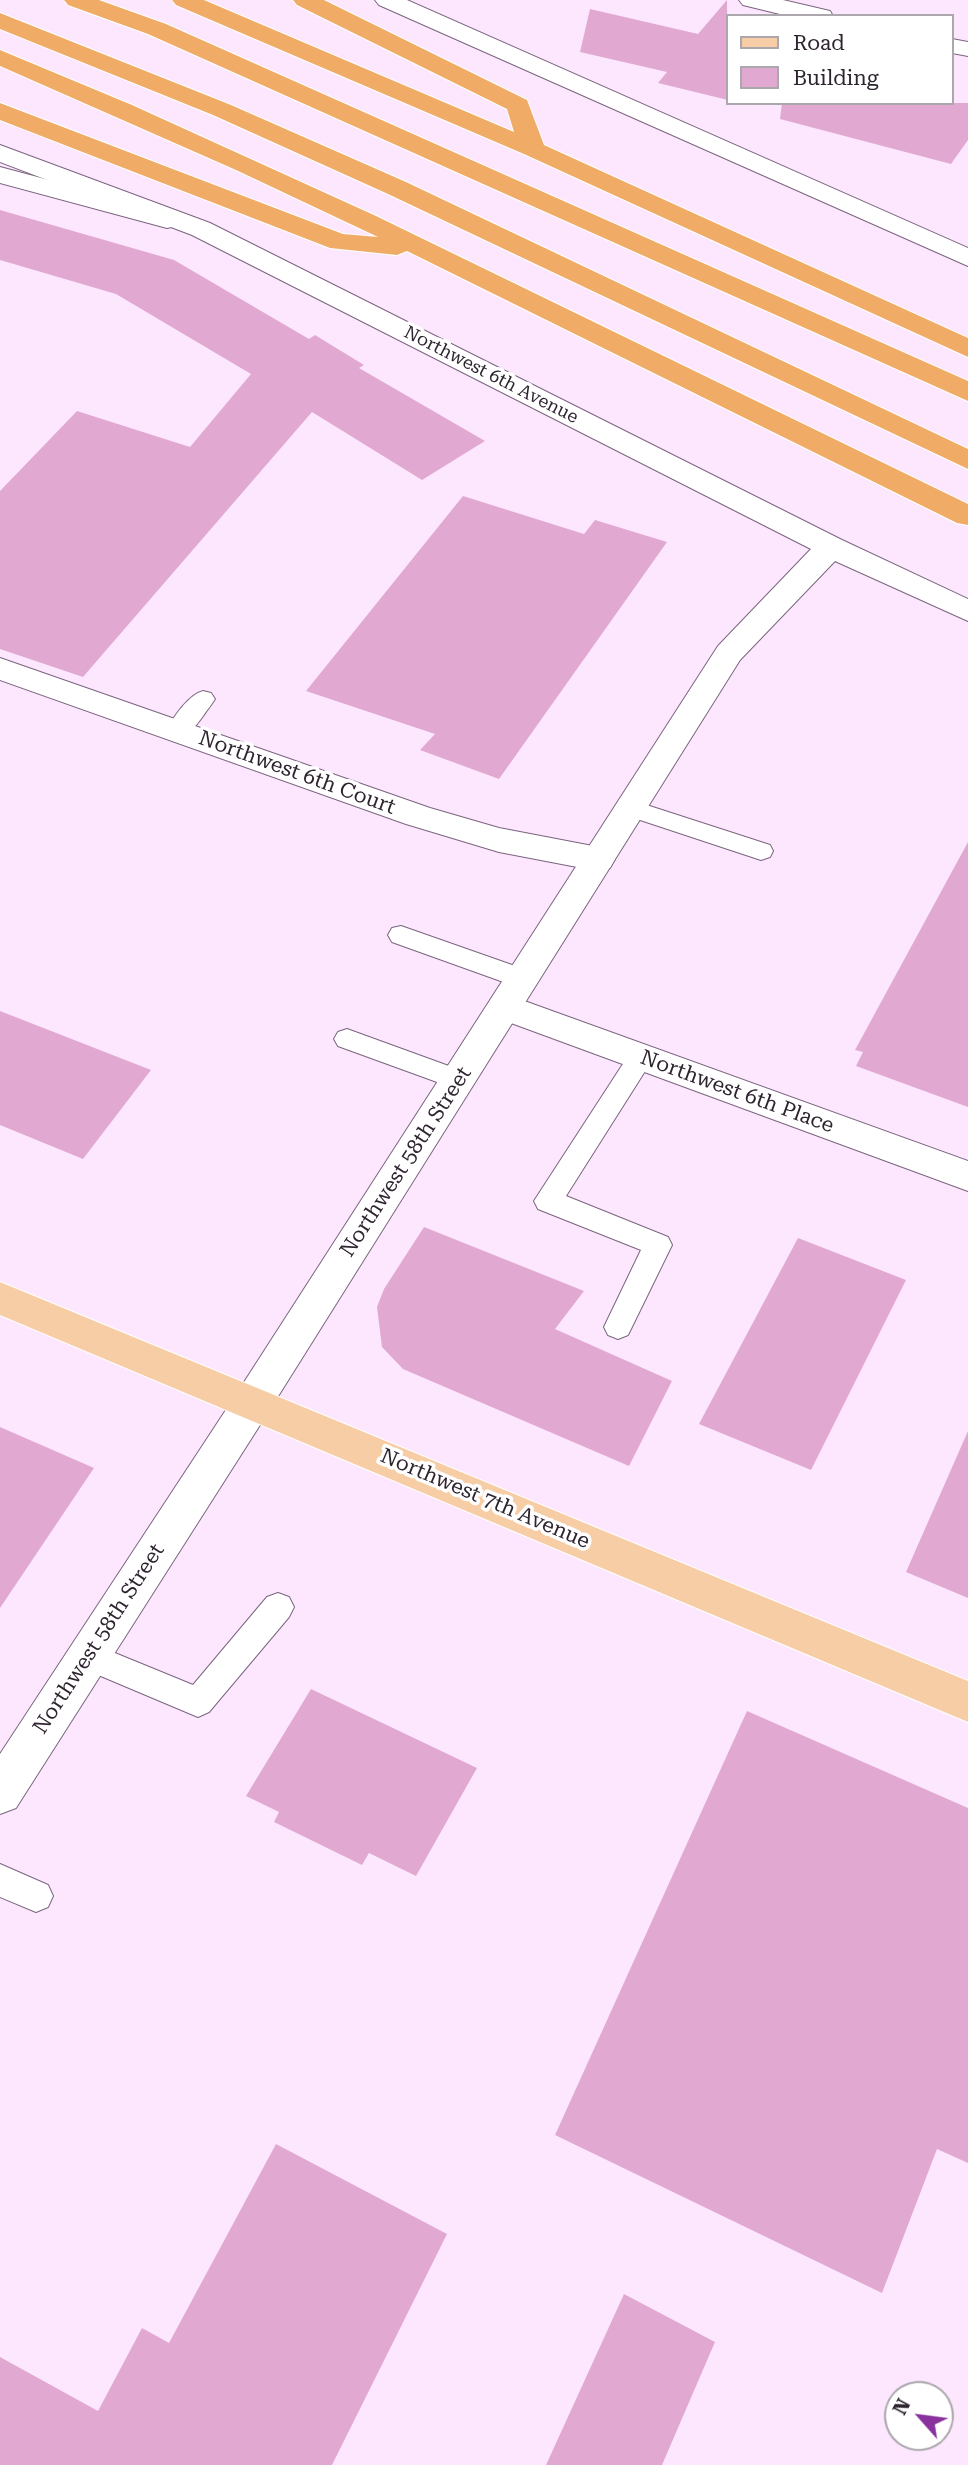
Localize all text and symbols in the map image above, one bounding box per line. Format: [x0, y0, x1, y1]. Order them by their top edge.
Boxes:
legend [726, 14, 954, 105]
text: Road [793, 31, 845, 55]
text: Building [793, 66, 879, 90]
street label: Northwest 6th Avenue [400, 322, 582, 428]
street label: Northwest 6th Court [195, 726, 399, 820]
street label: Northwest 6th Place [637, 1045, 837, 1139]
street label: Northwest 58th Street [335, 1062, 477, 1262]
street label: Northwest 7th Avenue [377, 1443, 593, 1555]
street label: Northwest 58th Street [28, 1539, 170, 1739]
north arrow [884, 2381, 954, 2451]
text: N [888, 2395, 915, 2419]

